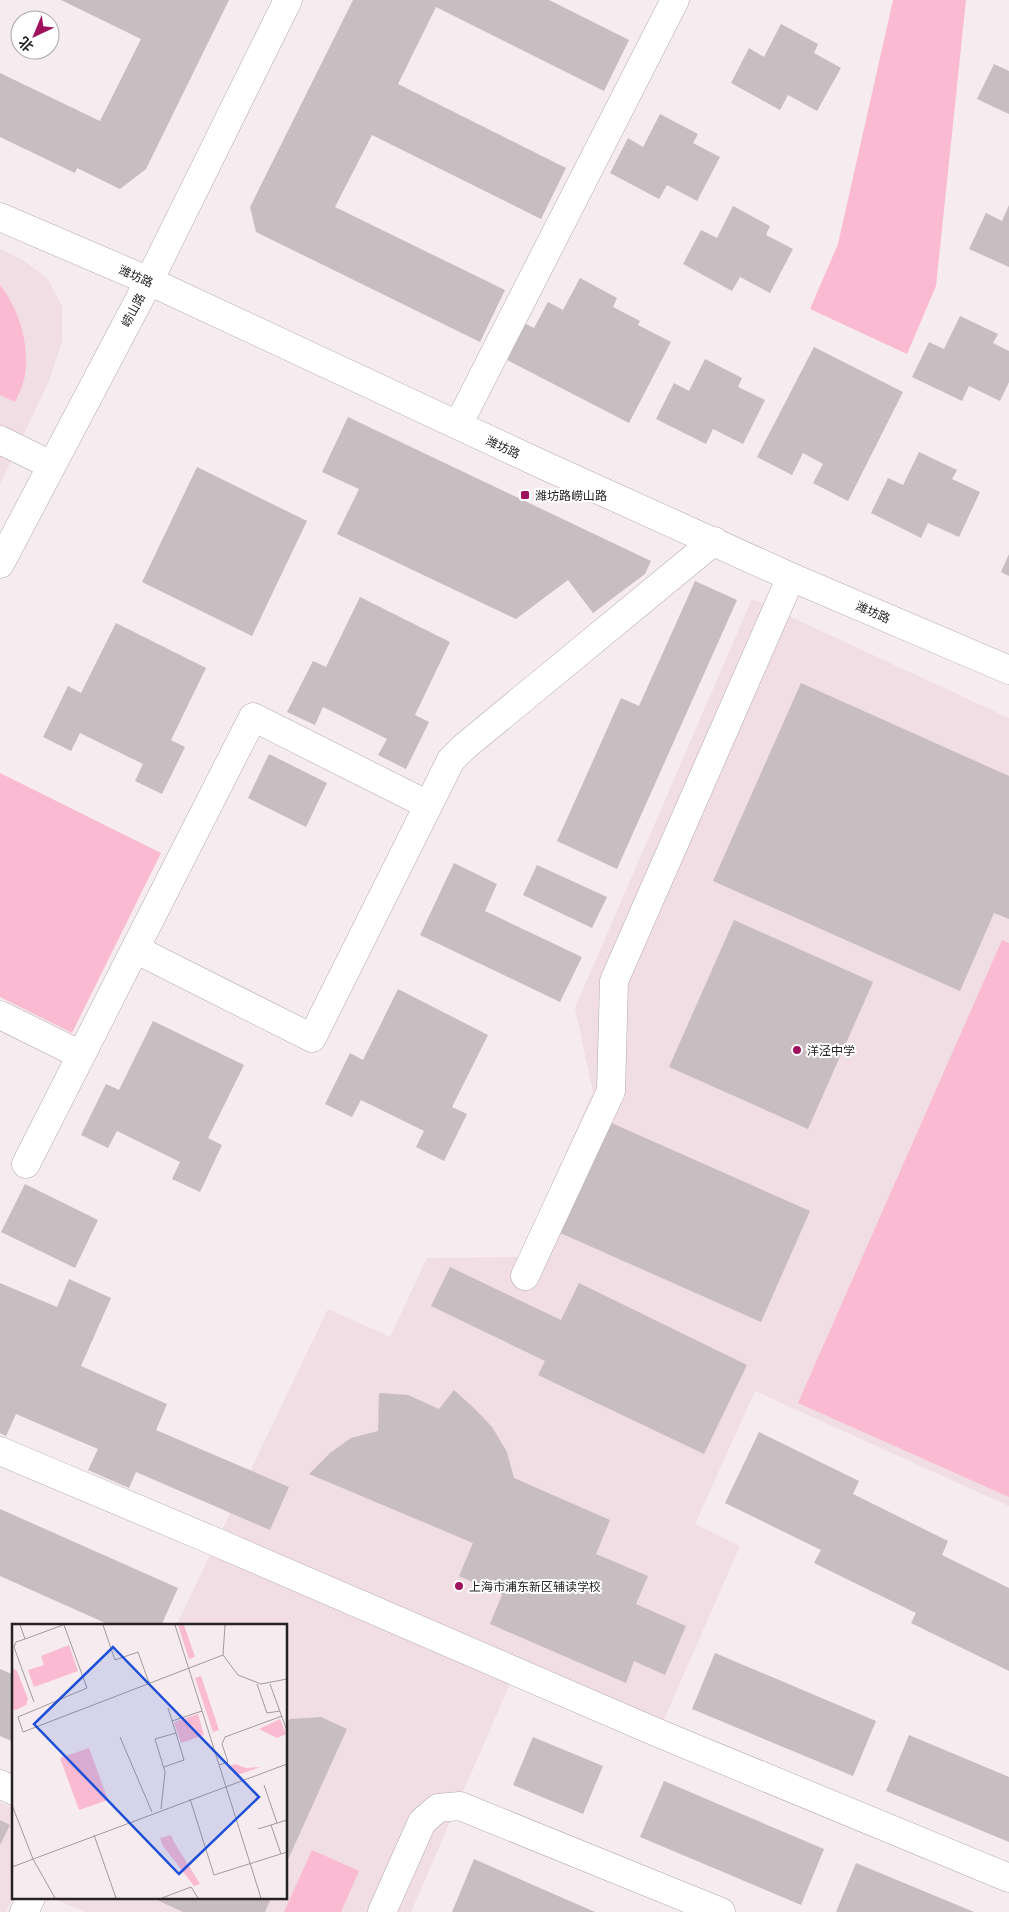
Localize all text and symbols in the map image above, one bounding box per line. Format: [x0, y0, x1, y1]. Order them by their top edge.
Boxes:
north arrow [10, 10, 60, 60]
text: 北 [15, 34, 37, 56]
street label: 潍坊路 [116, 262, 156, 290]
street label: 崂山路 [118, 291, 148, 329]
street label: 潍坊路 [484, 433, 522, 461]
place label: 潍坊路崂山路 [535, 488, 607, 503]
marker: 潍坊路崂山路 [519, 489, 531, 501]
street label: 潍坊路 [853, 598, 893, 626]
place label: 洋泾中学 [807, 1043, 855, 1058]
marker: 洋泾中学 [791, 1044, 803, 1056]
place label: 上海市浦东新区辅读学校 [469, 1579, 601, 1594]
marker: 上海市浦东新区辅读学校 [453, 1580, 465, 1592]
inset map [12, 1624, 288, 1900]

